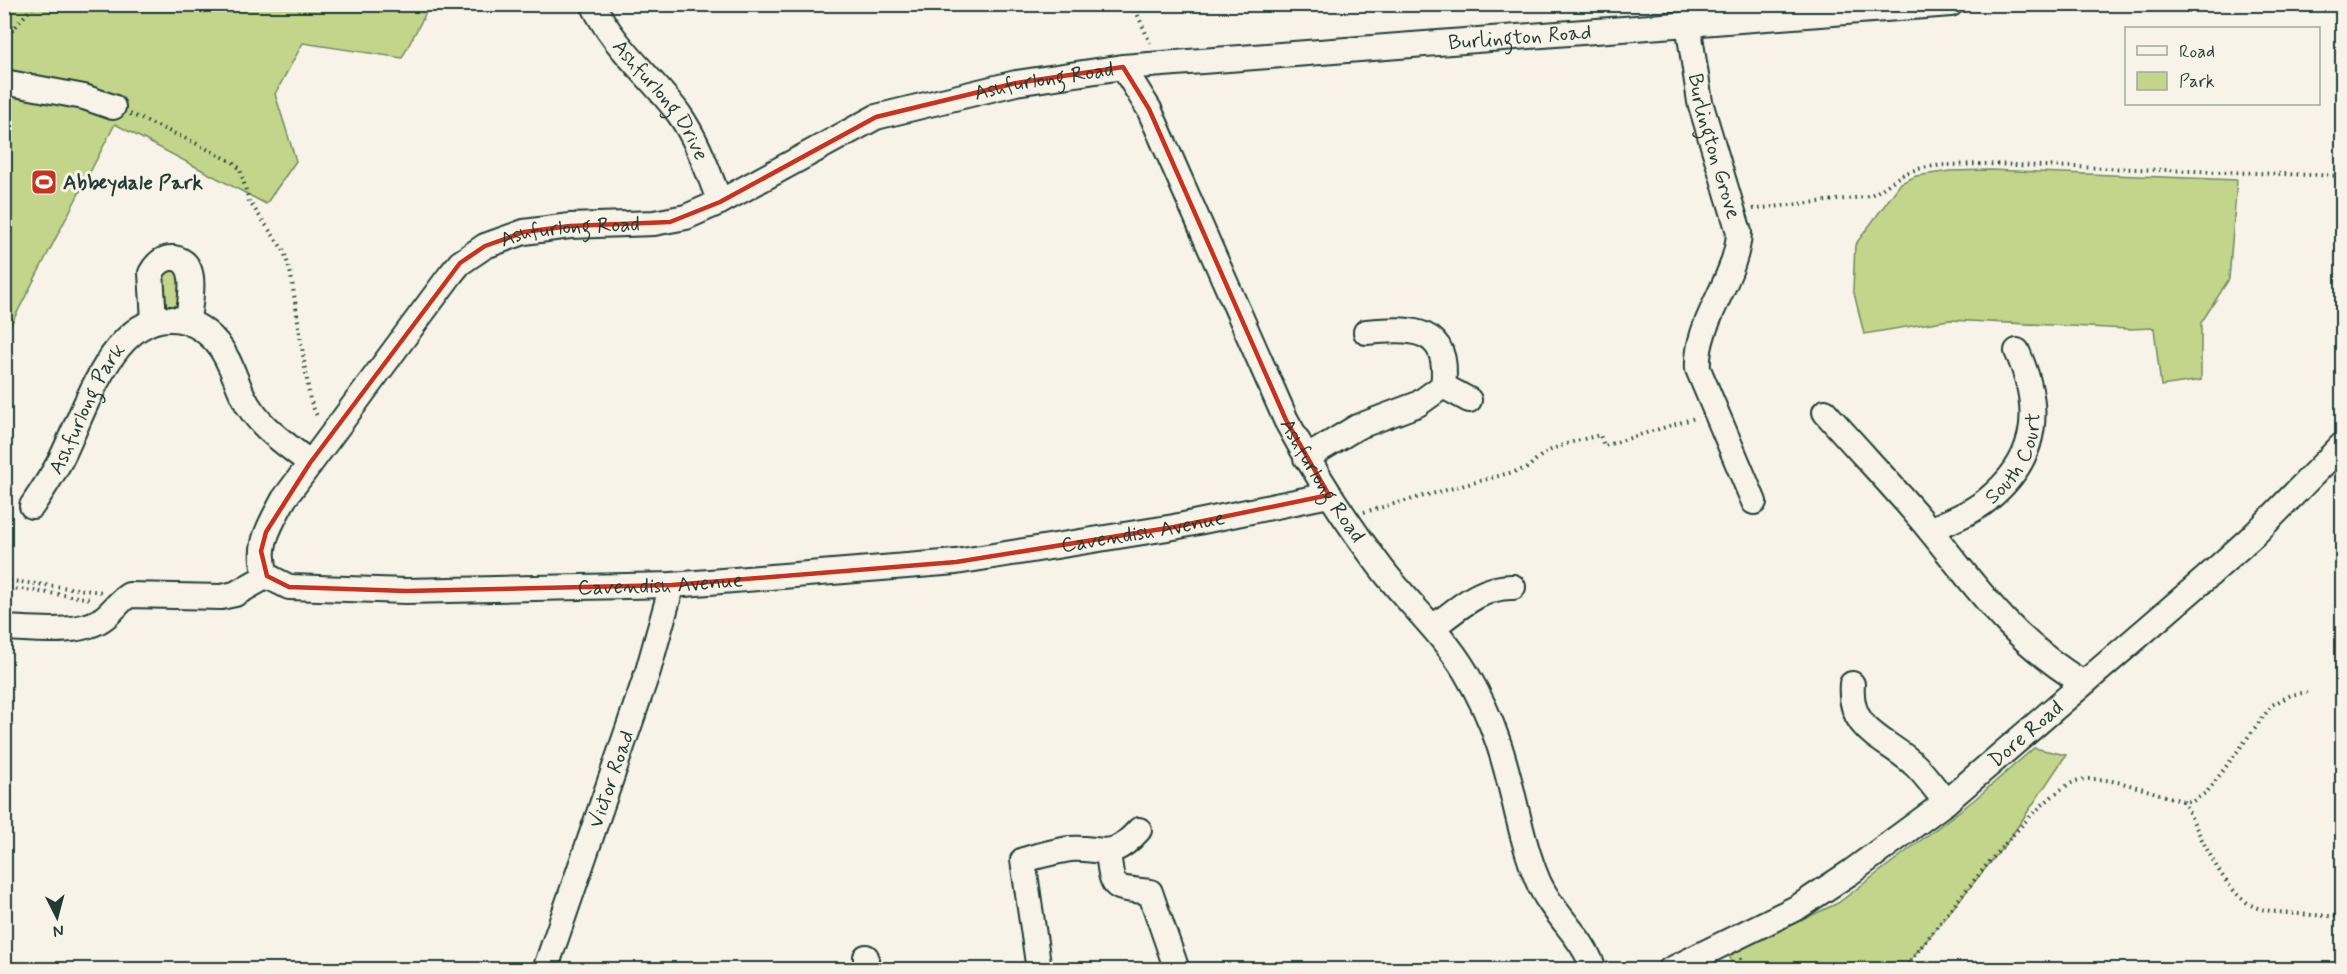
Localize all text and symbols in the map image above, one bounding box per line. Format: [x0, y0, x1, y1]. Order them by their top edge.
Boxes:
street label: Burlington Road [1447, 18, 1593, 57]
legend [2125, 27, 2320, 105]
street label: Ashfurlong Drive [605, 34, 715, 165]
text: Road [2179, 40, 2215, 64]
street label: Ashfurlong Road [971, 56, 1116, 108]
text: Park [2179, 70, 2215, 94]
street label: Burlington Grove [1681, 71, 1747, 222]
sports icon: Abbeydale Park [29, 167, 59, 197]
place label: Abbeydale Park [63, 169, 203, 197]
street label: Ashfurlong Road [496, 211, 641, 255]
street label: Ashfurlong Park [42, 337, 132, 480]
street label: South Court [1979, 412, 2048, 511]
street label: Ashfurlong Road [1273, 414, 1371, 548]
street label: Cavendish Avenue [1059, 504, 1227, 560]
street label: Cavendish Avenue [577, 566, 744, 602]
street label: Dore Road [1983, 694, 2069, 774]
street label: Victor Road [582, 727, 641, 832]
north arrow [27, 887, 87, 947]
text: N [52, 919, 65, 941]

